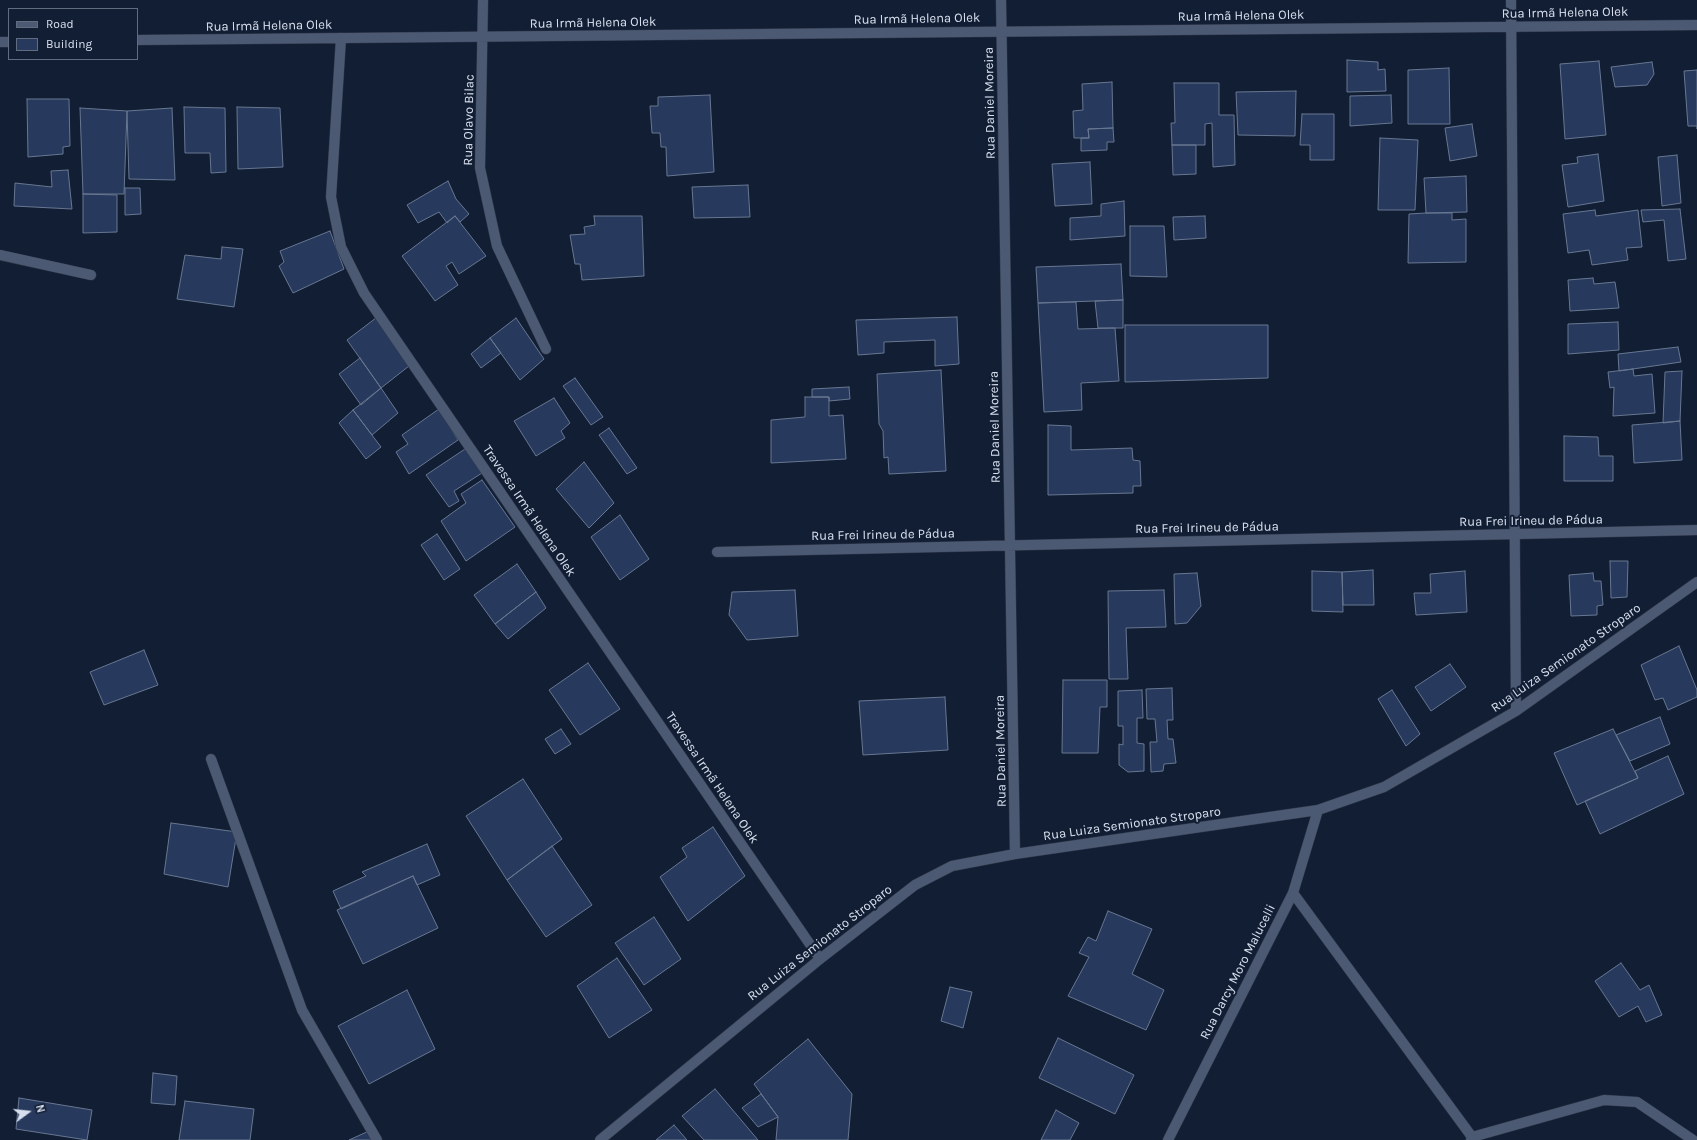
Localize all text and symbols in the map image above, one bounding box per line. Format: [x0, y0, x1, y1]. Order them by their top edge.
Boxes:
street label: Rua Irmã Helena Olek [1502, 4, 1628, 22]
street label: Rua Irmã Helena Olek [1178, 7, 1304, 25]
legend [8, 8, 138, 60]
street label: Rua Irmã Helena Olek [854, 10, 980, 28]
street label: Rua Irmã Helena Olek [530, 14, 656, 32]
text: Road [46, 17, 74, 31]
street label: Rua Irmã Helena Olek [206, 17, 332, 35]
text: Building [46, 37, 92, 51]
street label: Rua Daniel Moreira [981, 47, 999, 159]
street label: Rua Olavo Bilac [460, 74, 478, 166]
street label: Rua Daniel Moreira [986, 371, 1004, 483]
street label: Travessa Irmã Helena Olek [479, 442, 579, 580]
street label: Rua Frei Irineu de Pádua [1459, 512, 1603, 530]
street label: Rua Frei Irineu de Pádua [1135, 519, 1279, 537]
street label: Rua Frei Irineu de Pádua [811, 526, 955, 544]
street label: Rua Luiza Semionato Stroparo [1488, 600, 1644, 716]
street label: Rua Daniel Moreira [992, 695, 1010, 807]
street label: Travessa Irmã Helena Olek [662, 709, 762, 847]
street label: Rua Luiza Semionato Stroparo [1042, 804, 1222, 844]
street label: Rua Luiza Semionato Stroparo [745, 882, 895, 1004]
street label: Rua Darcy Moro Malucelli [1197, 902, 1279, 1042]
north arrow [8, 1092, 48, 1132]
text: N [33, 1103, 47, 1114]

